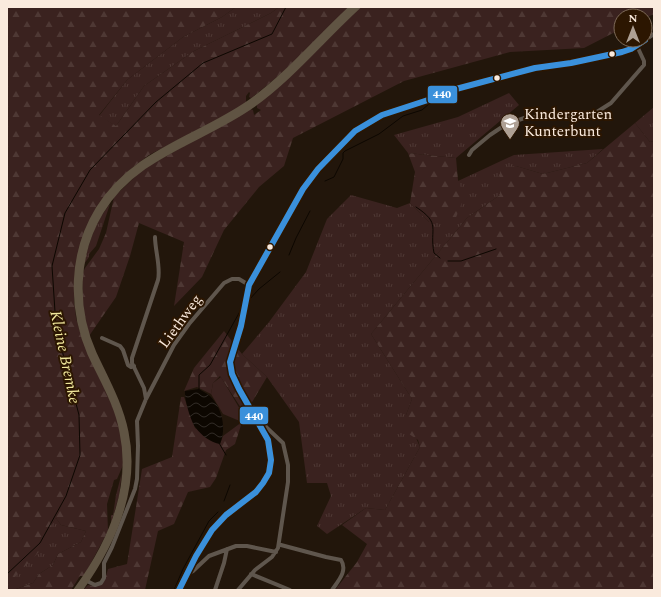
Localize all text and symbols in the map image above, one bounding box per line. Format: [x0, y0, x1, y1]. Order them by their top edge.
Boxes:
north arrow [613, 8, 653, 48]
text: N [629, 10, 638, 27]
unlabelled marker [607, 49, 617, 59]
unlabelled marker [492, 73, 502, 83]
line badge: 440 [427, 85, 458, 104]
text: 440 [433, 86, 451, 103]
place label: Kindergarten Kunterbunt [524, 103, 613, 143]
school or university icon: Kindergarten Kunterbunt [499, 112, 521, 140]
unlabelled marker [265, 242, 275, 252]
street label: Liethweg [153, 289, 208, 353]
water label: Kleine Bremke [43, 308, 87, 406]
line badge: 440 [239, 406, 269, 425]
text: 440 [245, 408, 263, 425]

